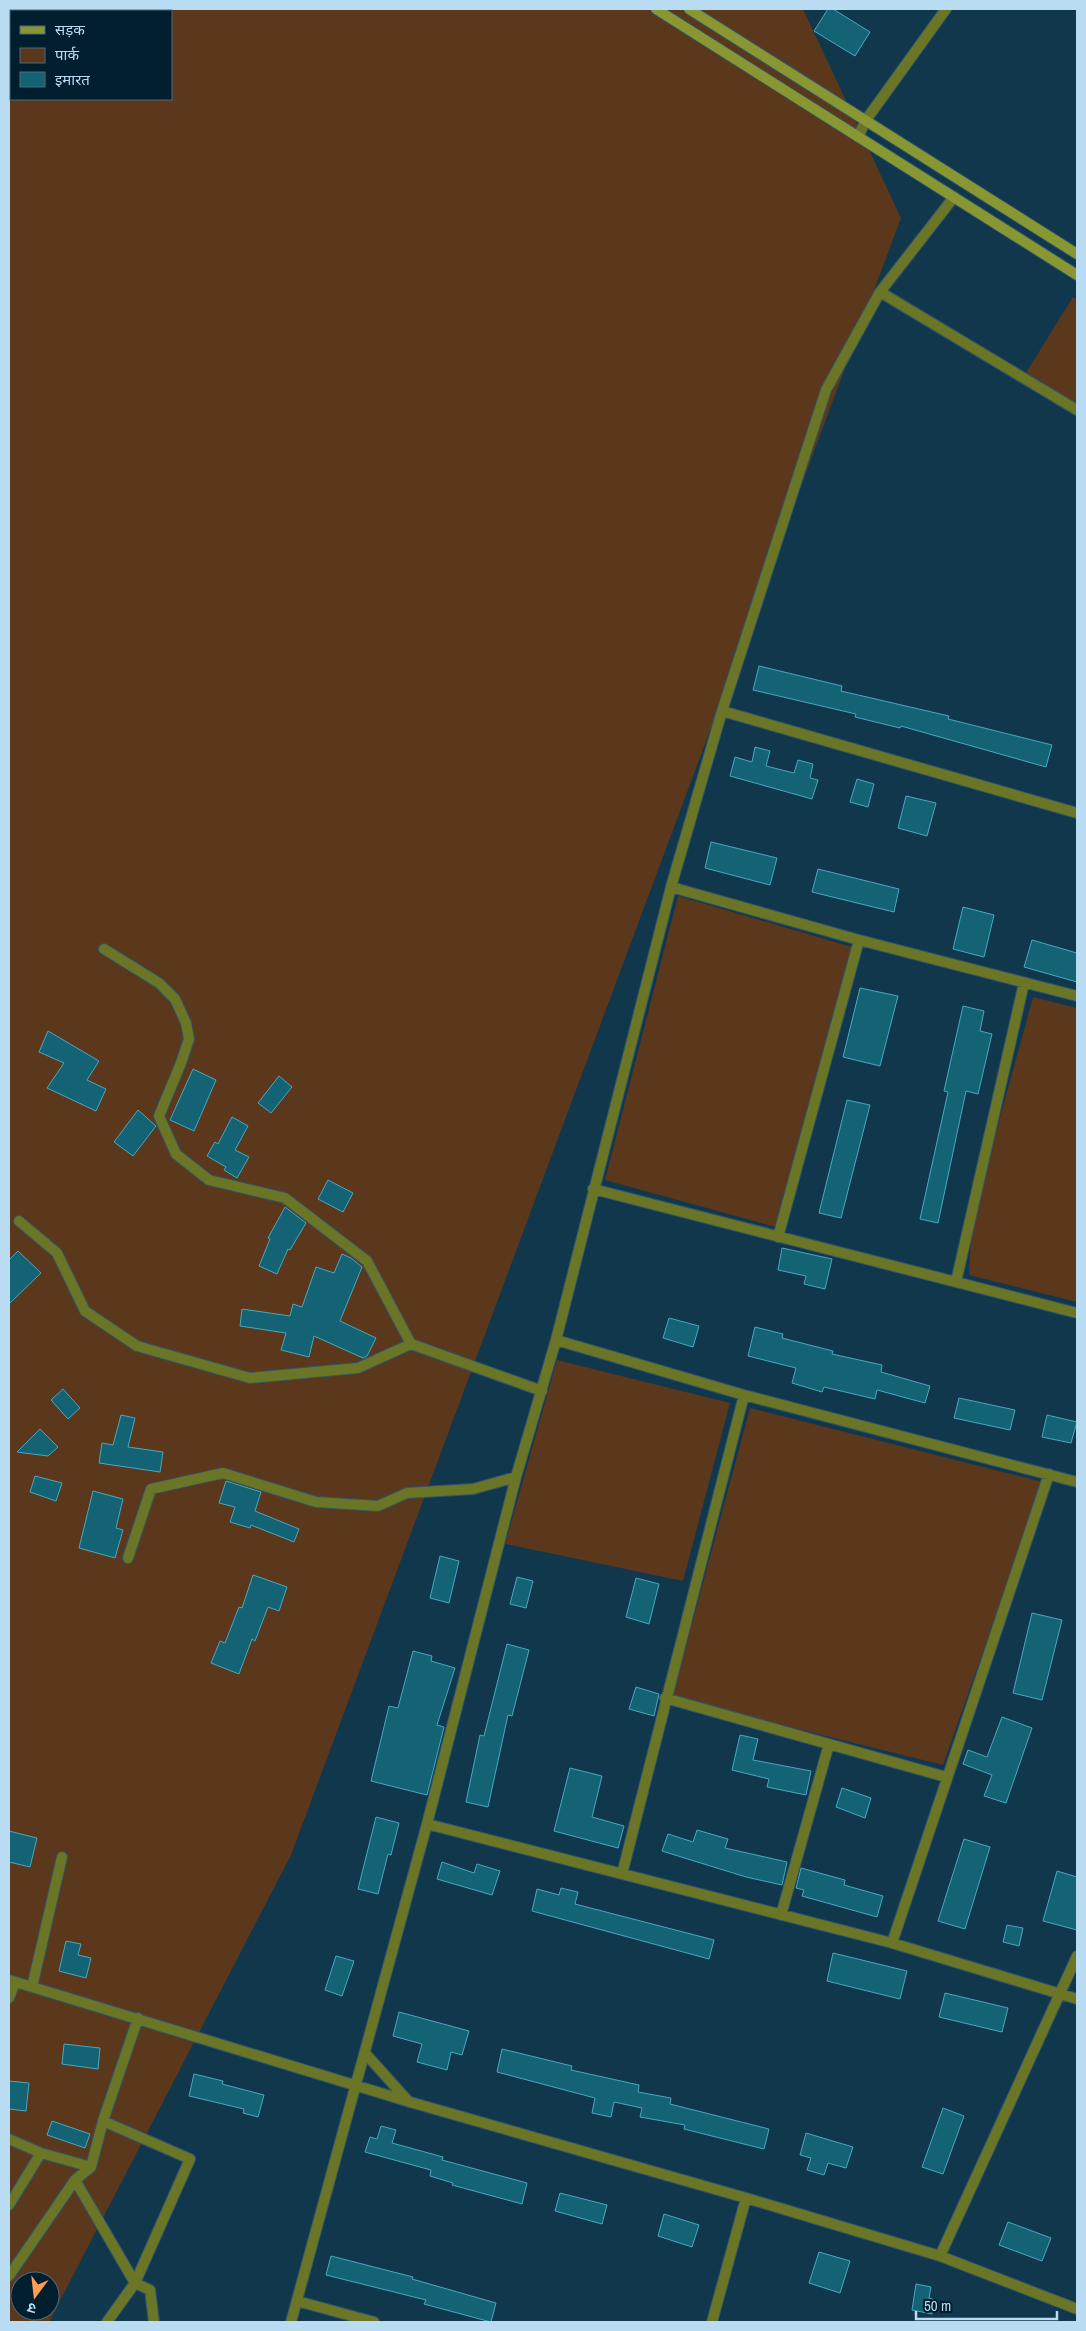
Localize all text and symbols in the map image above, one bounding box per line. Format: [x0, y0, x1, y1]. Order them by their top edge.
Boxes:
legend [10, 10, 172, 100]
text: सड़क [55, 19, 85, 40]
text: पार्क [55, 44, 79, 65]
text: इमारत [55, 69, 90, 90]
north arrow [10, 2271, 60, 2321]
scale bar [916, 2288, 1057, 2320]
text: 50 m [924, 2295, 951, 2316]
text: उ [25, 2299, 38, 2318]

